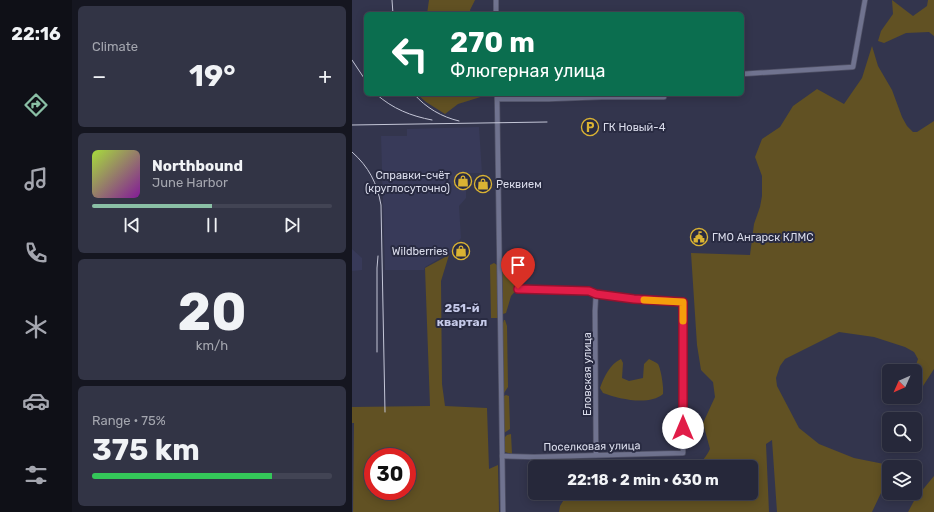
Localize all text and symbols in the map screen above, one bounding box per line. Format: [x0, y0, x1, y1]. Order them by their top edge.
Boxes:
text: 22:16 [11, 23, 61, 45]
text: 270 m [450, 26, 535, 59]
icon: left [384, 28, 436, 80]
text: Climate [92, 39, 138, 54]
text: 19° [189, 58, 236, 94]
text: Флюгерная улица [450, 60, 605, 82]
text: − [92, 63, 106, 90]
text: + [318, 63, 332, 90]
icon: directions [22, 91, 50, 119]
parking icon: ГК Новый-4 [580, 117, 600, 137]
place label: ГК Новый-4 [603, 121, 666, 134]
text: Northbound [152, 157, 243, 175]
icon: music [22, 165, 50, 193]
place label: Справки-счёт (круглосуточно) [365, 169, 450, 195]
shop icon: Справки-счёт (круглосуточно) [453, 171, 473, 191]
shop icon: Реквием [473, 174, 493, 194]
text: June Harbor [152, 175, 228, 190]
place label: Реквием [496, 178, 542, 191]
icon: previous [121, 214, 143, 236]
icon: pause [201, 214, 223, 236]
icon: next [281, 214, 303, 236]
public building icon: ГМО Ангарск КЛМС [689, 227, 709, 247]
place label: ГМО Ангарск КЛМС [712, 231, 814, 244]
icon: phone [22, 239, 50, 267]
shop icon: Wildberries [451, 241, 471, 261]
place label: Wildberries [392, 245, 448, 258]
pin [501, 248, 535, 289]
icon: arrive [507, 254, 529, 276]
text: 20 [177, 281, 247, 343]
district label: 251-й квартал [437, 301, 487, 329]
icon: climate [22, 313, 50, 341]
street label: Еловская улица [581, 332, 594, 416]
text: km/h [196, 338, 228, 353]
north arrow [882, 364, 922, 404]
map controls [882, 364, 922, 500]
icon: car [22, 387, 50, 415]
position arrow [662, 407, 704, 449]
button: search [882, 412, 922, 452]
text: Range · 75% [92, 413, 166, 428]
text: 375 km [92, 432, 200, 468]
street label: Поселковая улица [543, 439, 641, 454]
speed limit sign: 30 [364, 448, 416, 500]
button: layers [882, 460, 922, 500]
icon: filters [22, 461, 50, 489]
text: 22:18 · 2 min · 630 m [567, 471, 719, 489]

